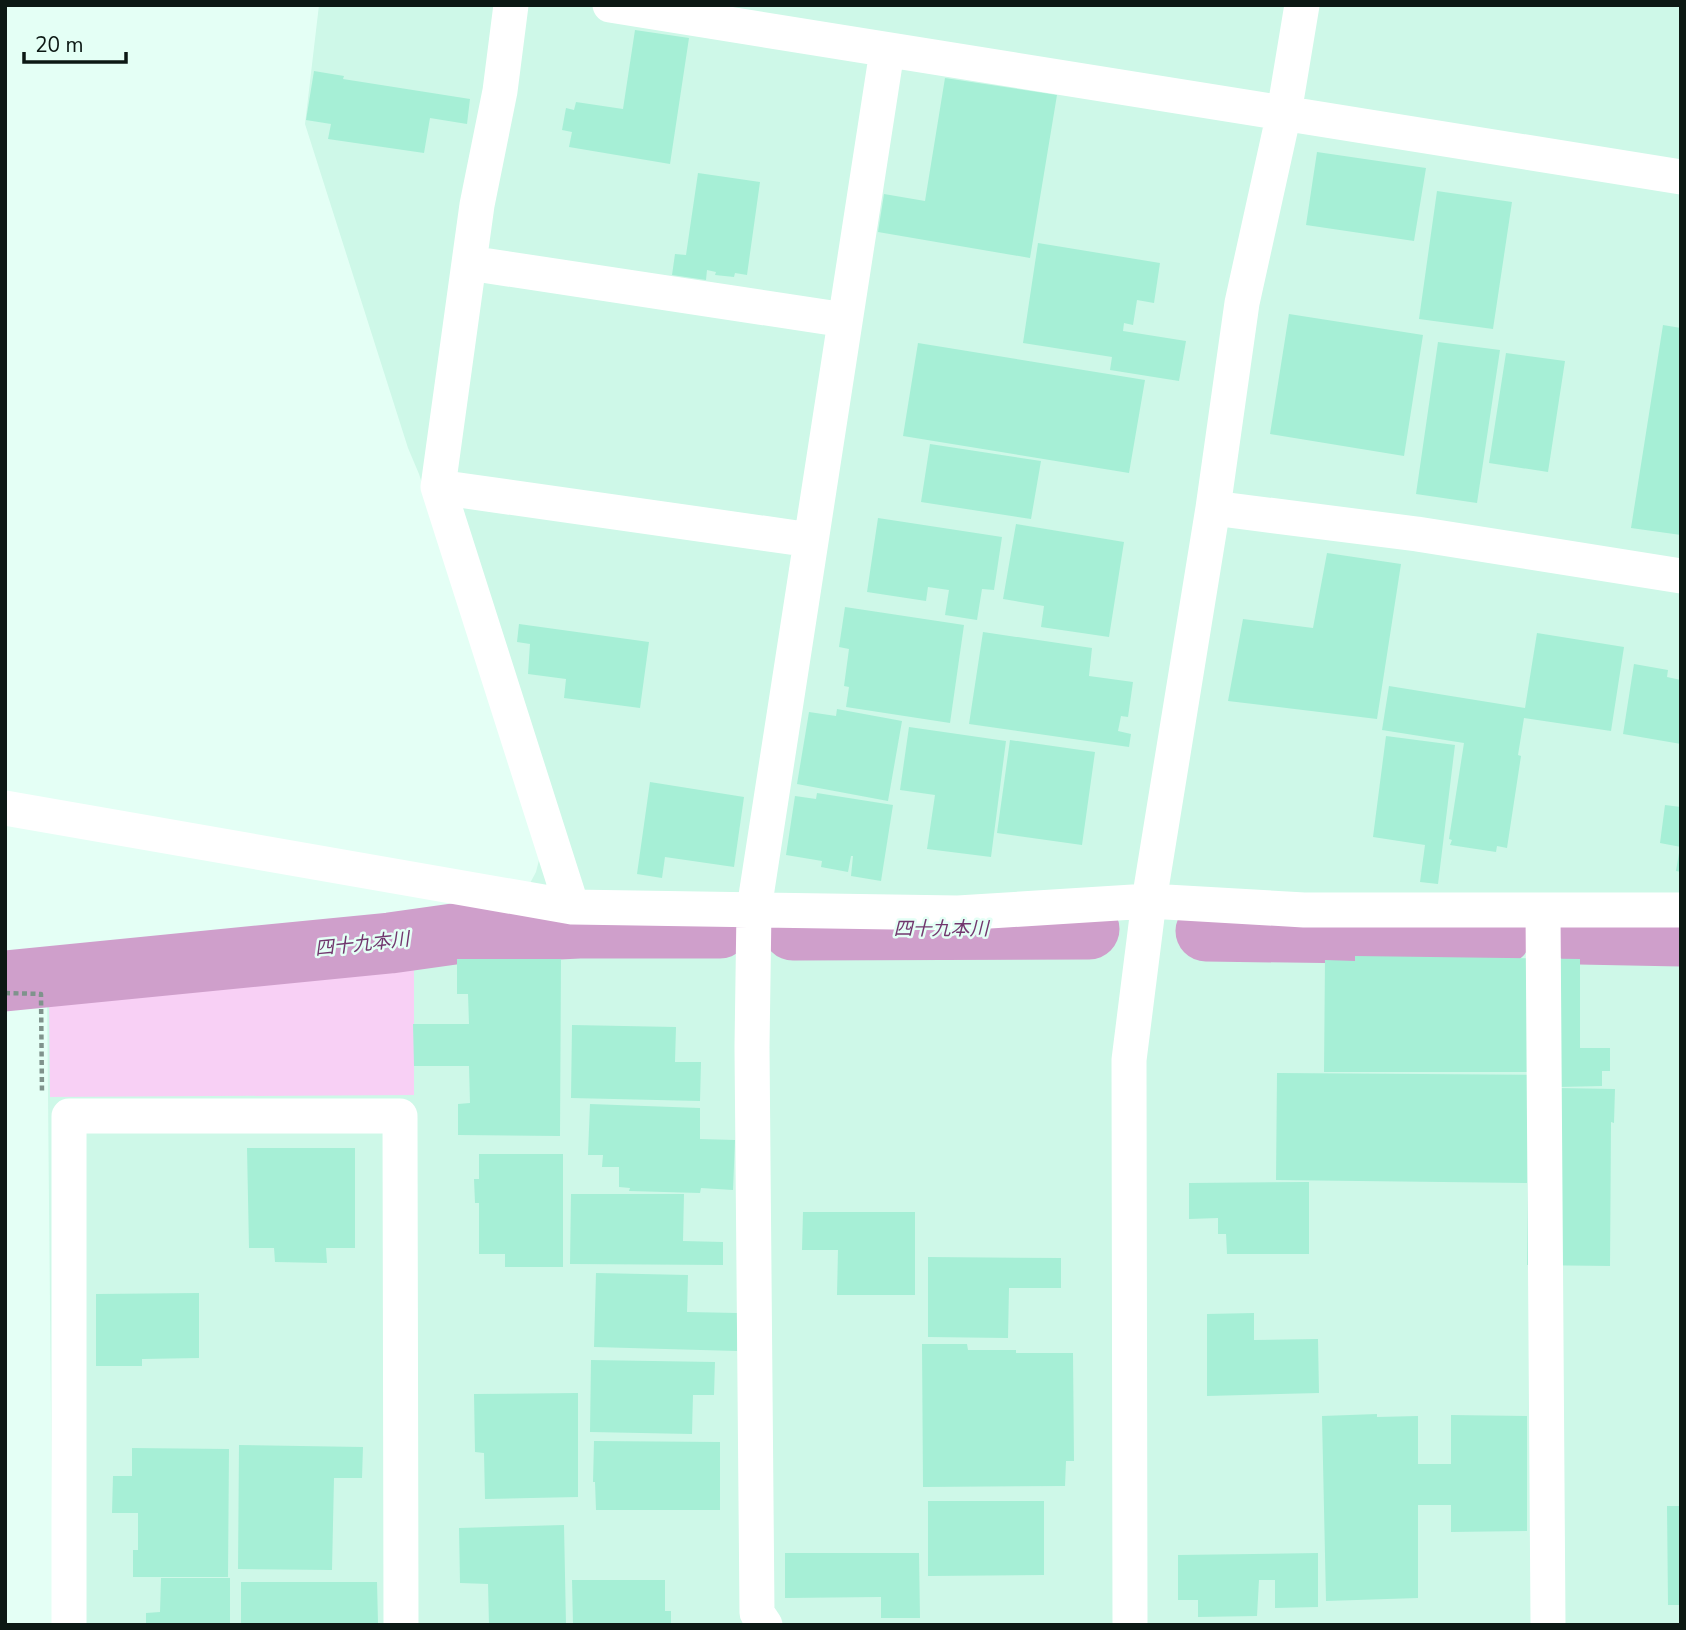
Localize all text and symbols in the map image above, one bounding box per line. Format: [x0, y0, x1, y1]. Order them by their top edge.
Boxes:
scale bar [24, 21, 126, 65]
text: 20 m [35, 31, 84, 59]
water label: 四十九本川 [893, 916, 990, 942]
water label: 四十九本川 [313, 926, 413, 962]

